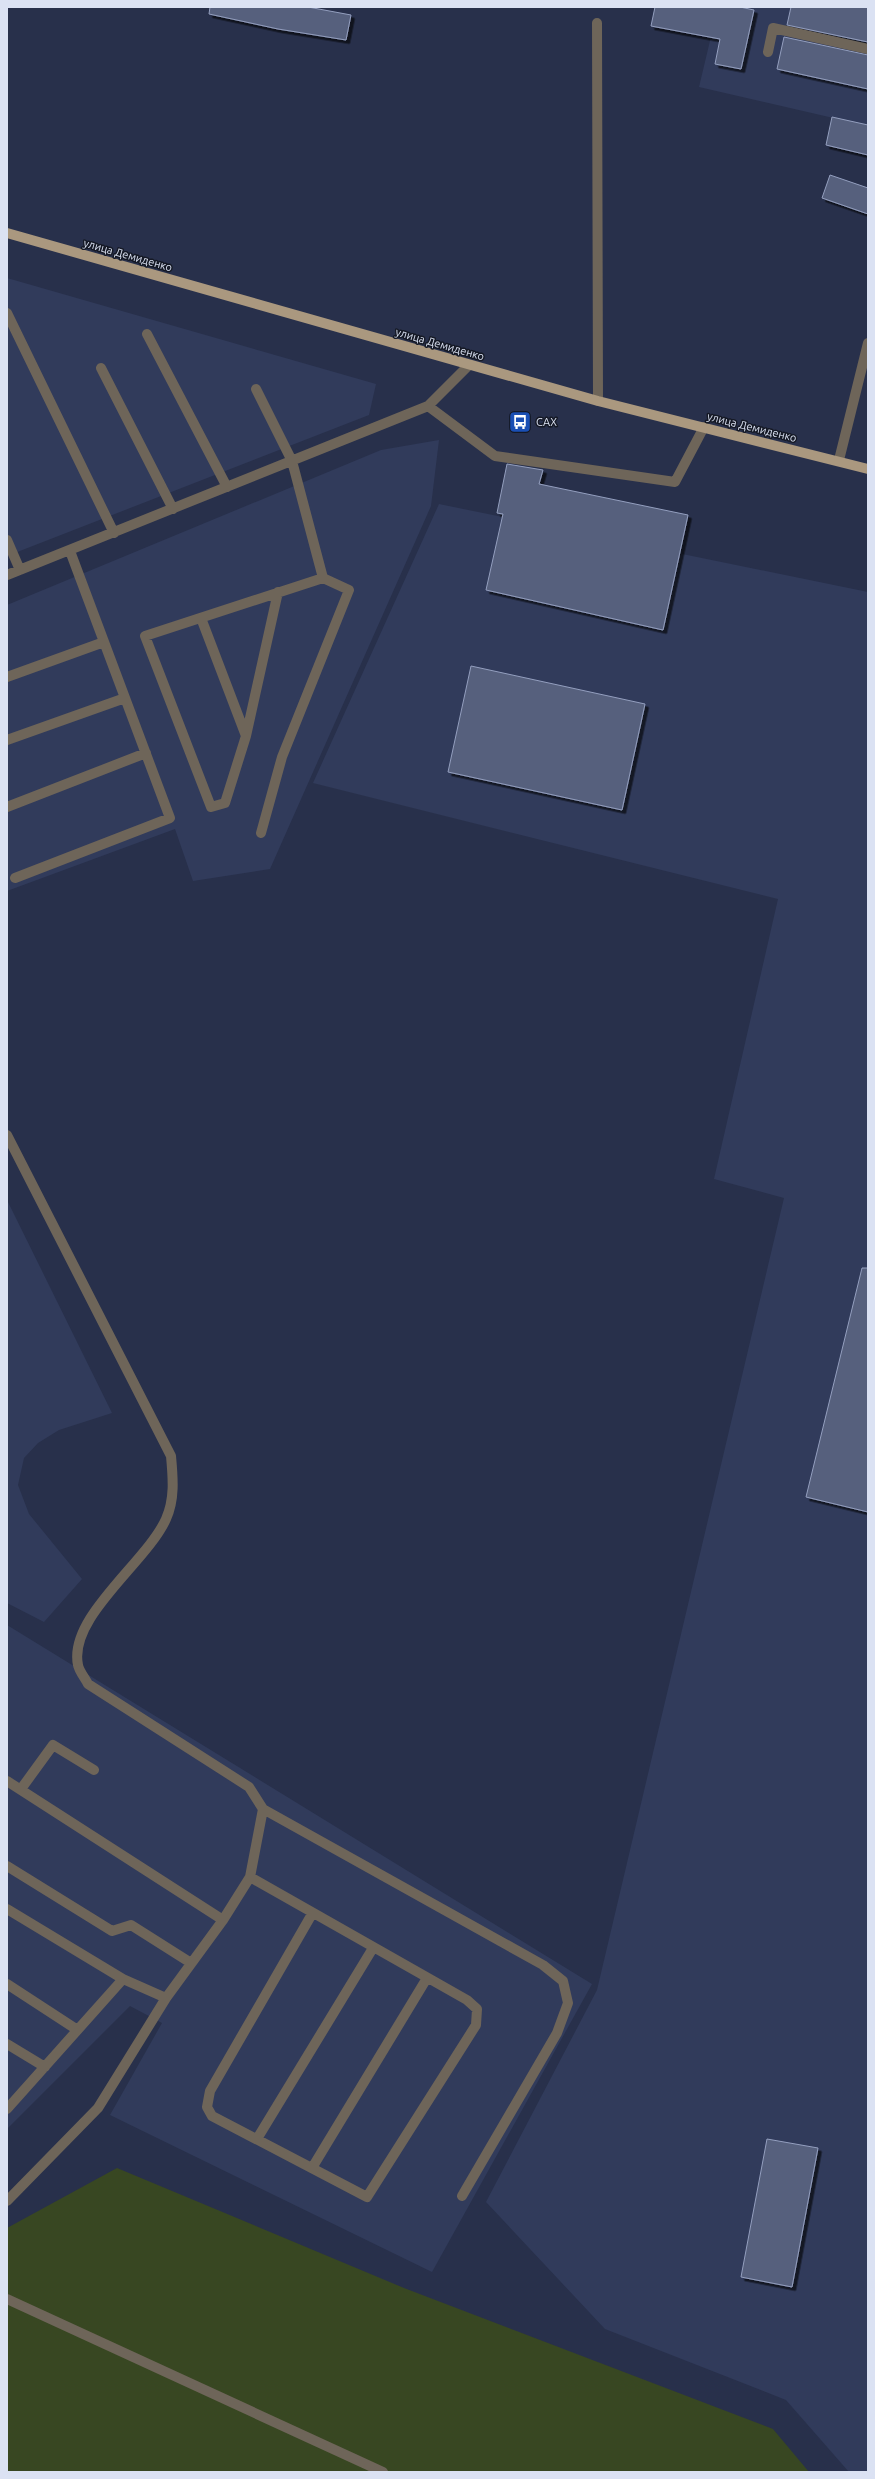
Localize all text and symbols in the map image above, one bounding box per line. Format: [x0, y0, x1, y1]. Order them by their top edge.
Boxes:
street label: улица Демиденко [82, 237, 174, 273]
street label: улица Демиденко [394, 326, 486, 362]
bus stop icon: САХ [507, 409, 533, 435]
street label: улица Демиденко [706, 410, 798, 444]
place label: САХ [536, 416, 557, 428]

